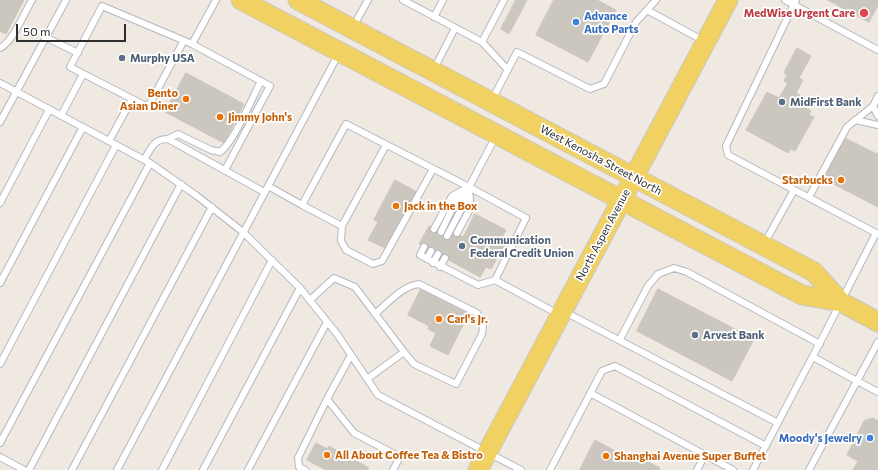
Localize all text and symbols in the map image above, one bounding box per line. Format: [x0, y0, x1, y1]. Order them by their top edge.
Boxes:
place label: MedWise Urgent Care [744, 6, 855, 20]
marker: MedWise Urgent Care [858, 7, 870, 19]
place label: Advance Auto Parts [584, 9, 639, 35]
scale bar [18, 16, 128, 42]
marker: Advance Auto Parts [571, 17, 581, 27]
text: 50 m [23, 24, 51, 38]
place label: Murphy USA [130, 51, 195, 65]
marker: Murphy USA [117, 53, 127, 63]
place label: Bento Asian Diner [120, 86, 178, 112]
marker: Bento Asian Diner [181, 94, 191, 104]
place label: MidFirst Bank [790, 95, 861, 109]
marker: MidFirst Bank [777, 97, 787, 107]
place label: Jimmy John's [228, 110, 292, 124]
marker: Jimmy John's [215, 112, 225, 122]
street label: West Kenosha Street North [538, 122, 664, 198]
place label: Starbucks [782, 173, 833, 187]
marker: Starbucks [836, 175, 846, 185]
street label: North Aspen Avenue [573, 187, 633, 283]
place label: Jack in the Box [404, 199, 477, 213]
marker: Jack in the Box [391, 201, 401, 211]
place label: Communication Federal Credit Union [470, 233, 574, 259]
marker: Communication Federal Credit Union [457, 241, 467, 251]
place label: Carl's Jr. [447, 312, 488, 326]
marker: Carl's Jr. [434, 314, 444, 324]
place label: Arvest Bank [703, 328, 765, 342]
marker: Arvest Bank [690, 330, 700, 340]
place label: Moody's Jewelry [779, 431, 862, 445]
marker: Moody's Jewelry [865, 433, 875, 443]
place label: All About Coffee Tea & Bistro [335, 448, 483, 462]
place label: Shanghai Avenue Super Buffet [614, 449, 766, 463]
marker: All About Coffee Tea & Bistro [322, 450, 332, 460]
marker: Shanghai Avenue Super Buffet [601, 451, 611, 461]

